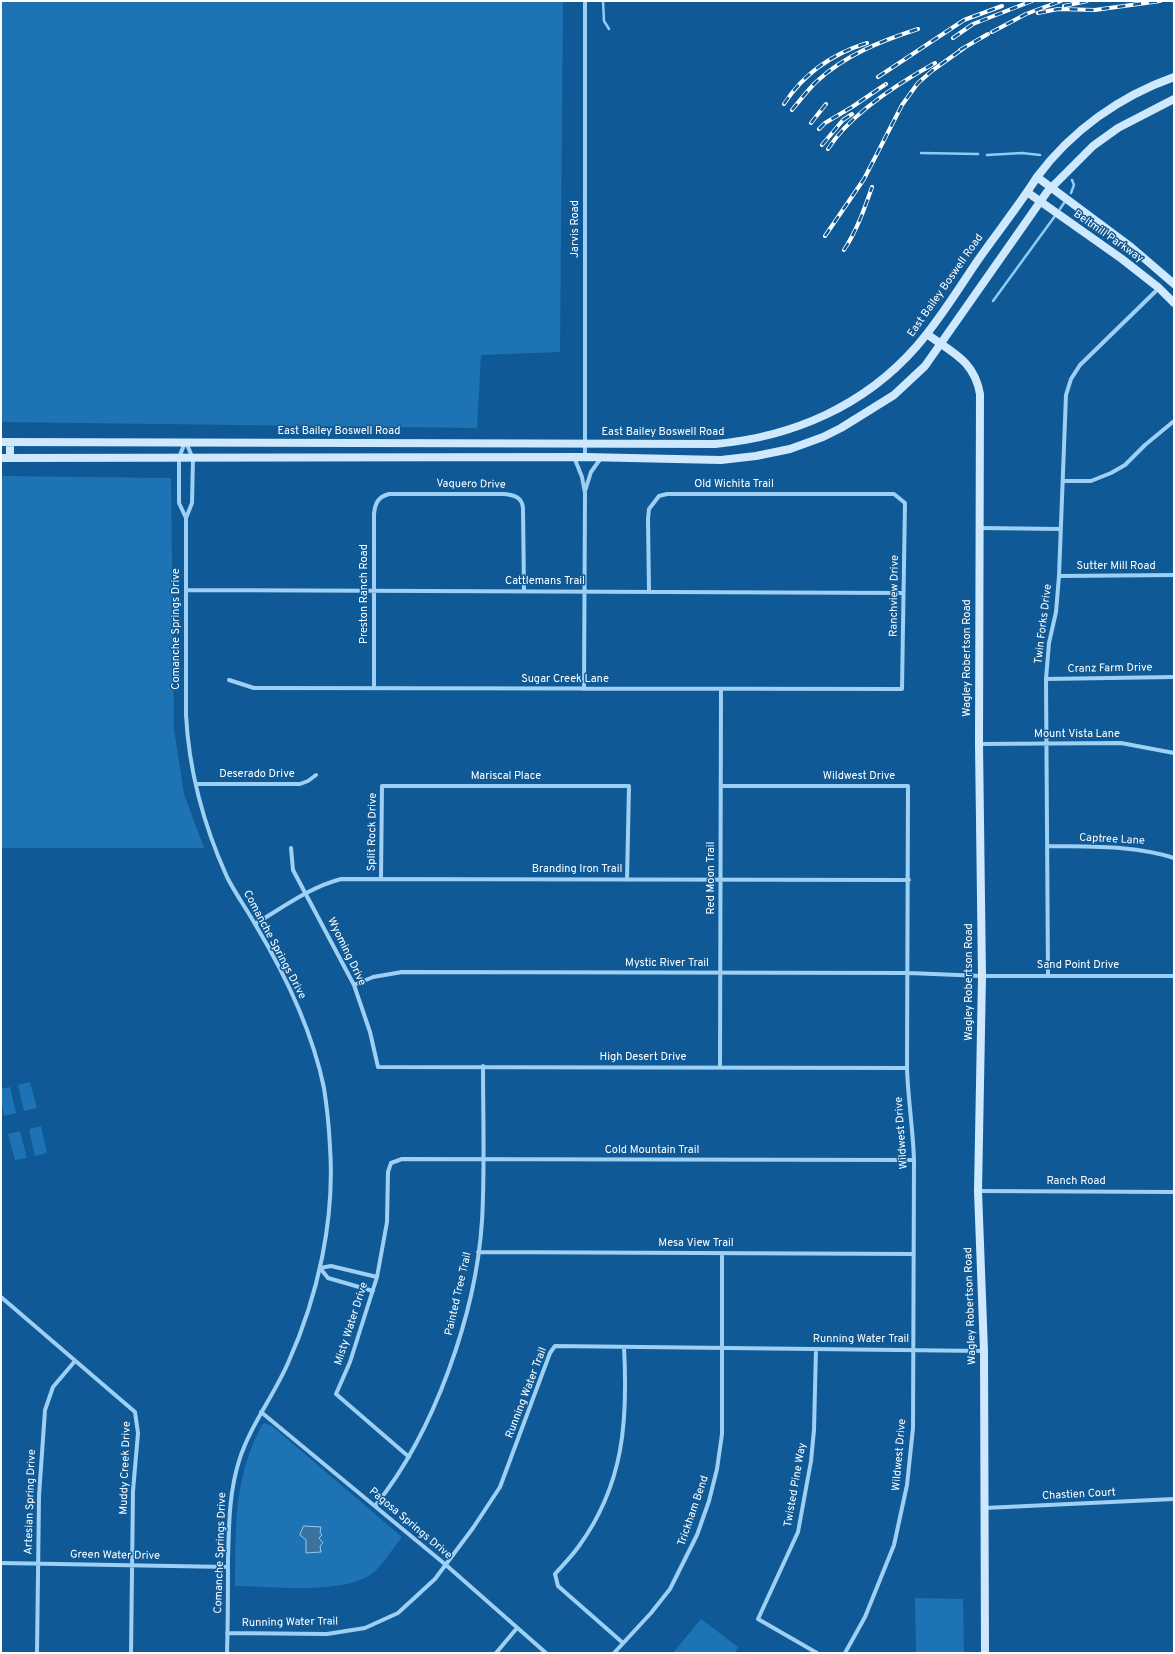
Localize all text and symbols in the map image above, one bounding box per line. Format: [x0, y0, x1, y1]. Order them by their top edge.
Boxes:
street label: Jarvis Road [569, 200, 583, 258]
street label: Beltmill Parkway [1071, 208, 1145, 266]
street label: East Bailey Boswell Road [905, 232, 987, 340]
street label: East Bailey Boswell Road [278, 425, 400, 439]
street label: East Bailey Boswell Road [602, 426, 724, 440]
street label: Vaquero Drive [436, 478, 506, 492]
street label: Old Wichita Trail [694, 478, 774, 492]
street label: Preston Ranch Road [358, 544, 372, 644]
street label: Ranchview Drive [888, 555, 902, 637]
street label: Sutter Mill Road [1076, 560, 1156, 574]
street label: Comanche Springs Drive [170, 568, 184, 690]
street label: Cattlemans Trail [505, 575, 585, 589]
street label: Twin Forks Drive [1033, 583, 1055, 665]
street label: Wagley Robertson Road [961, 599, 975, 717]
street label: Cranz Farm Drive [1067, 662, 1153, 676]
street label: Sugar Creek Lane [521, 673, 609, 687]
street label: Mount Vista Lane [1034, 728, 1120, 742]
street label: Deserado Drive [219, 768, 295, 782]
street label: Mariscal Place [471, 770, 541, 784]
street label: Wildwest Drive [823, 770, 895, 784]
street label: Split Rock Drive [366, 793, 380, 871]
street label: Captree Lane [1079, 832, 1145, 848]
street label: Red Moon Trail [705, 842, 719, 914]
street label: Branding Iron Trail [532, 863, 622, 877]
street label: Comanche Springs Drive [240, 888, 308, 1002]
street label: Wyoming Drive [324, 916, 368, 988]
street label: Wagley Robertson Road [963, 923, 977, 1041]
street label: Mystic River Trail [625, 957, 709, 971]
street label: Sand Point Drive [1037, 959, 1119, 973]
street label: High Desert Drive [600, 1051, 686, 1065]
street label: Wildwest Drive [893, 1096, 911, 1170]
street label: Cold Mountain Trail [605, 1144, 699, 1158]
street label: Ranch Road [1046, 1175, 1106, 1189]
street label: Mesa View Trail [658, 1237, 734, 1251]
street label: Wagley Robertson Road [962, 1247, 980, 1365]
street label: Painted Tree Trail [443, 1251, 475, 1337]
street label: Misty Water Drive [332, 1281, 372, 1367]
street label: Running Water Trail [813, 1333, 909, 1347]
street label: Running Water Trail [504, 1346, 550, 1440]
street label: Wildwest Drive [890, 1418, 910, 1492]
street label: Muddy Creek Drive [118, 1421, 134, 1515]
street label: Twisted Pine Way [782, 1442, 810, 1528]
street label: Artesian Spring Drive [23, 1449, 39, 1555]
street label: Trickham Bend [676, 1474, 712, 1548]
street label: Pagosa Springs Drive [366, 1485, 454, 1563]
street label: Chastien Court [1042, 1486, 1116, 1504]
street label: Comanche Springs Drive [212, 1492, 230, 1614]
street label: Green Water Drive [70, 1549, 160, 1563]
street label: Running Water Trail [242, 1616, 338, 1630]

